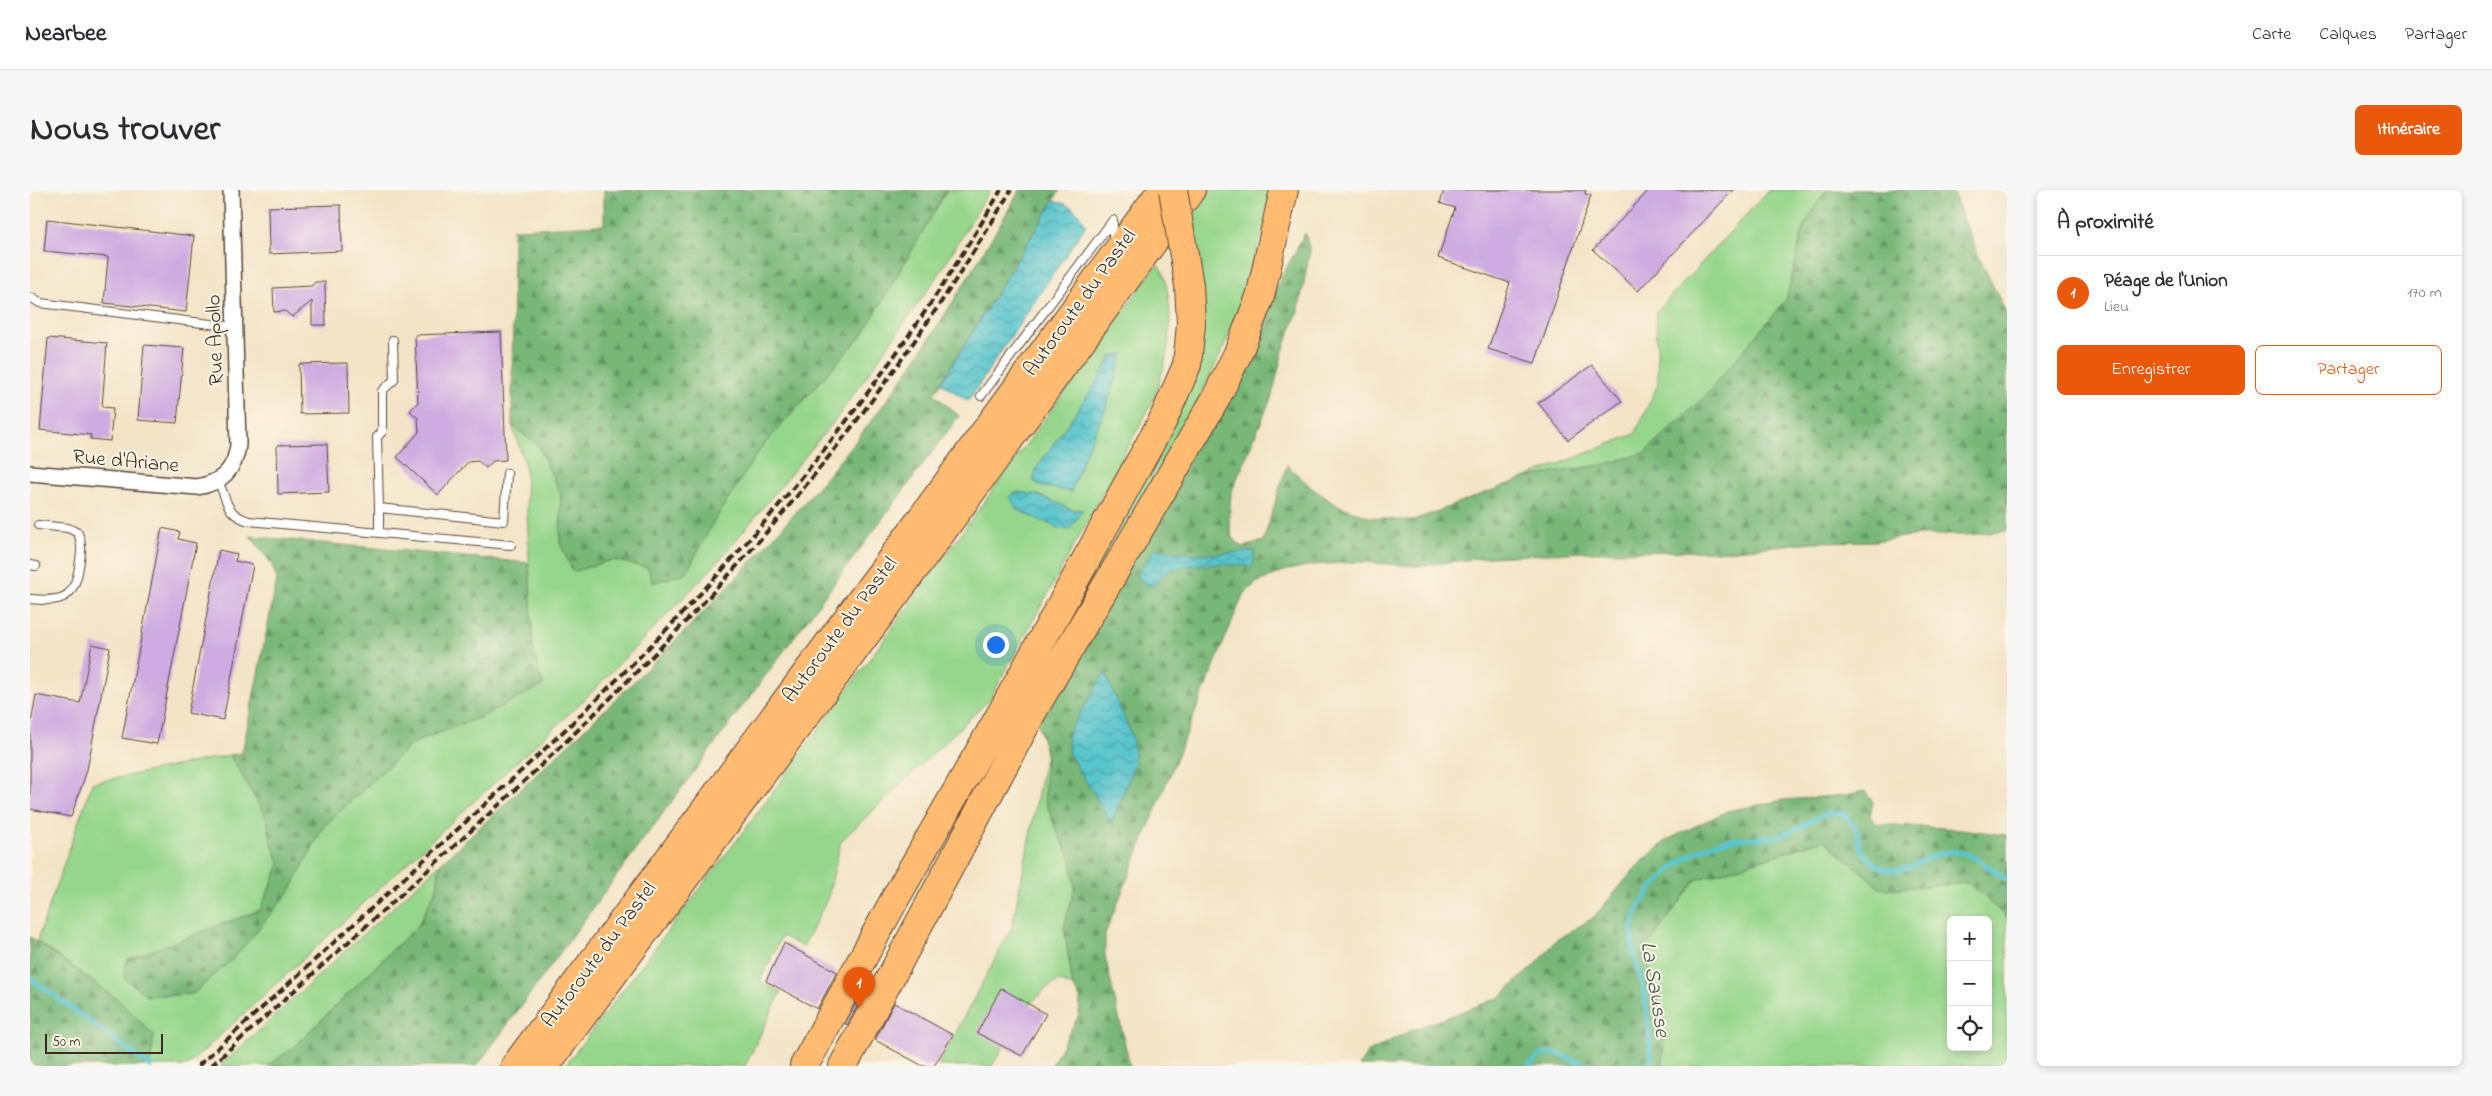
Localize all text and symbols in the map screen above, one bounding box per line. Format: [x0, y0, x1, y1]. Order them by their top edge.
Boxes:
text: Nearbee [25, 17, 107, 52]
text: Carte [2252, 22, 2291, 48]
text: Calques [2319, 22, 2377, 48]
text: Partager [2405, 22, 2467, 48]
text: Nous trouver [30, 105, 220, 156]
button: Itinéraire [2355, 105, 2462, 155]
text: À proximité [2057, 208, 2154, 238]
street label: Autoroute du Pastel [1017, 223, 1144, 383]
text: Péage de l'Union [2104, 268, 2228, 295]
text: 1 [2070, 281, 2076, 305]
text: 170 m [2407, 281, 2442, 305]
street label: Rue Apollo [199, 294, 233, 386]
text: Lieu [2104, 295, 2129, 319]
button: Enregistrer [2057, 345, 2245, 395]
button: Partager [2255, 345, 2442, 395]
street label: Rue d'Ariane [71, 442, 181, 482]
street label: Autoroute du Pastel [776, 551, 905, 709]
your location [983, 632, 1009, 658]
street label: Autoroute du Pastel [535, 876, 664, 1034]
map controls [1947, 916, 1992, 1051]
button: + [1947, 916, 1992, 961]
water label: La Sausse [1631, 939, 1678, 1041]
button: − [1947, 961, 1992, 1006]
pin: 1 [843, 967, 875, 1008]
button: locate [1947, 1006, 1992, 1051]
scale bar [45, 1031, 162, 1054]
text: 50 m [52, 1032, 80, 1053]

